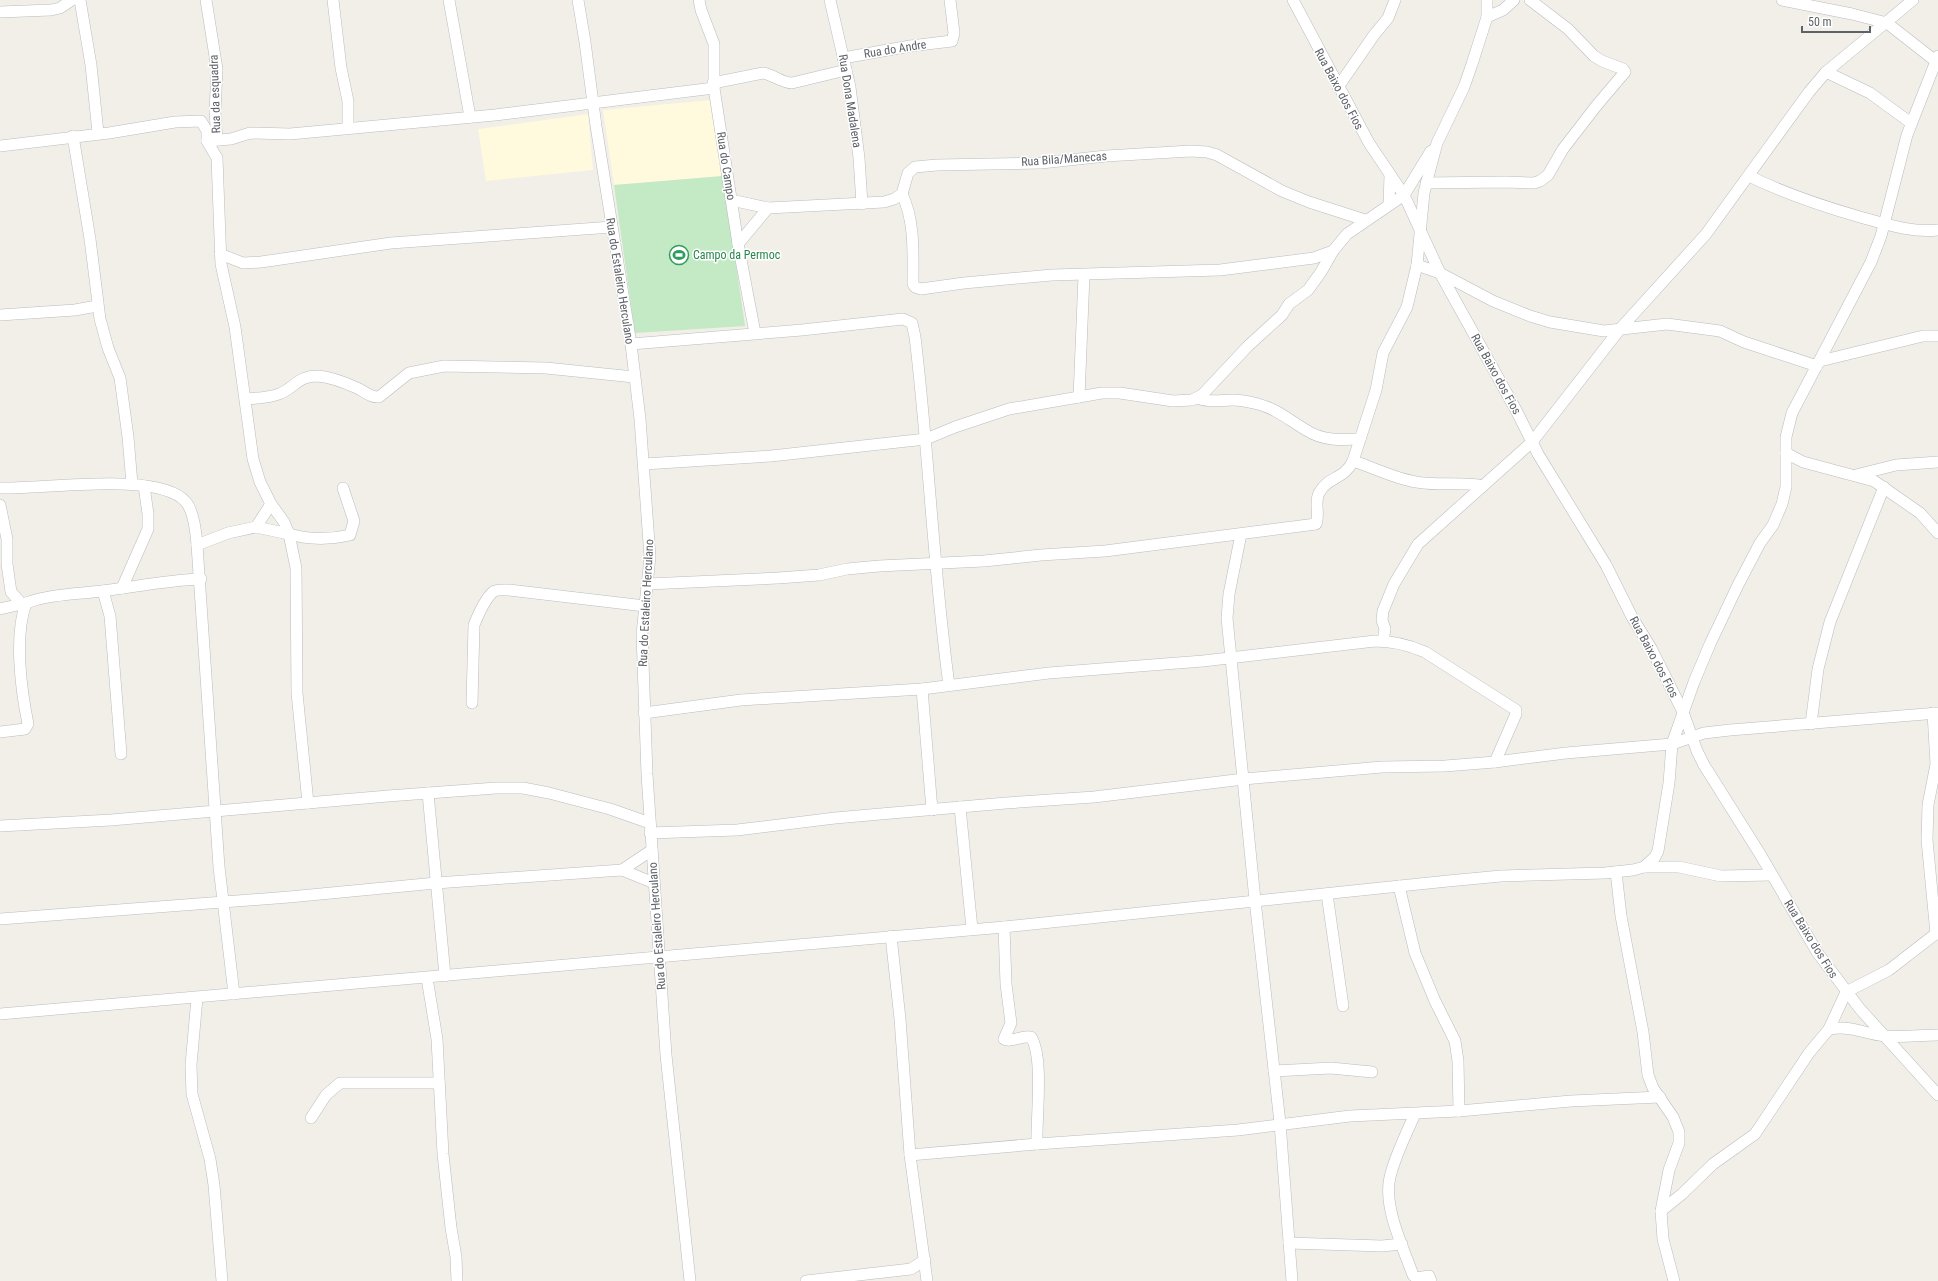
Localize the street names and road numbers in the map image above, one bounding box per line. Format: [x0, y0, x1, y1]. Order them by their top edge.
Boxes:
street label: Rua do Andre [863, 37, 928, 61]
street label: Rua Baixo dos Fios [1312, 46, 1366, 132]
street label: Rua Dona Madalena [836, 53, 864, 149]
street label: Rua da esquadra [207, 54, 223, 134]
street label: Rua do Campo [714, 131, 738, 201]
street label: Rua Bila/Manecas [1021, 149, 1107, 169]
street label: Rua do Estaleiro Herculano [603, 217, 637, 345]
street label: Rua Baixo dos Fios [1468, 331, 1524, 417]
street label: Rua do Estaleiro Herculano [636, 539, 656, 667]
street label: Rua Baixo dos Fios [1627, 614, 1681, 700]
street label: Rua do Estaleiro Herculano [646, 862, 668, 990]
street label: Rua Baixo dos Fios [1781, 897, 1841, 981]

